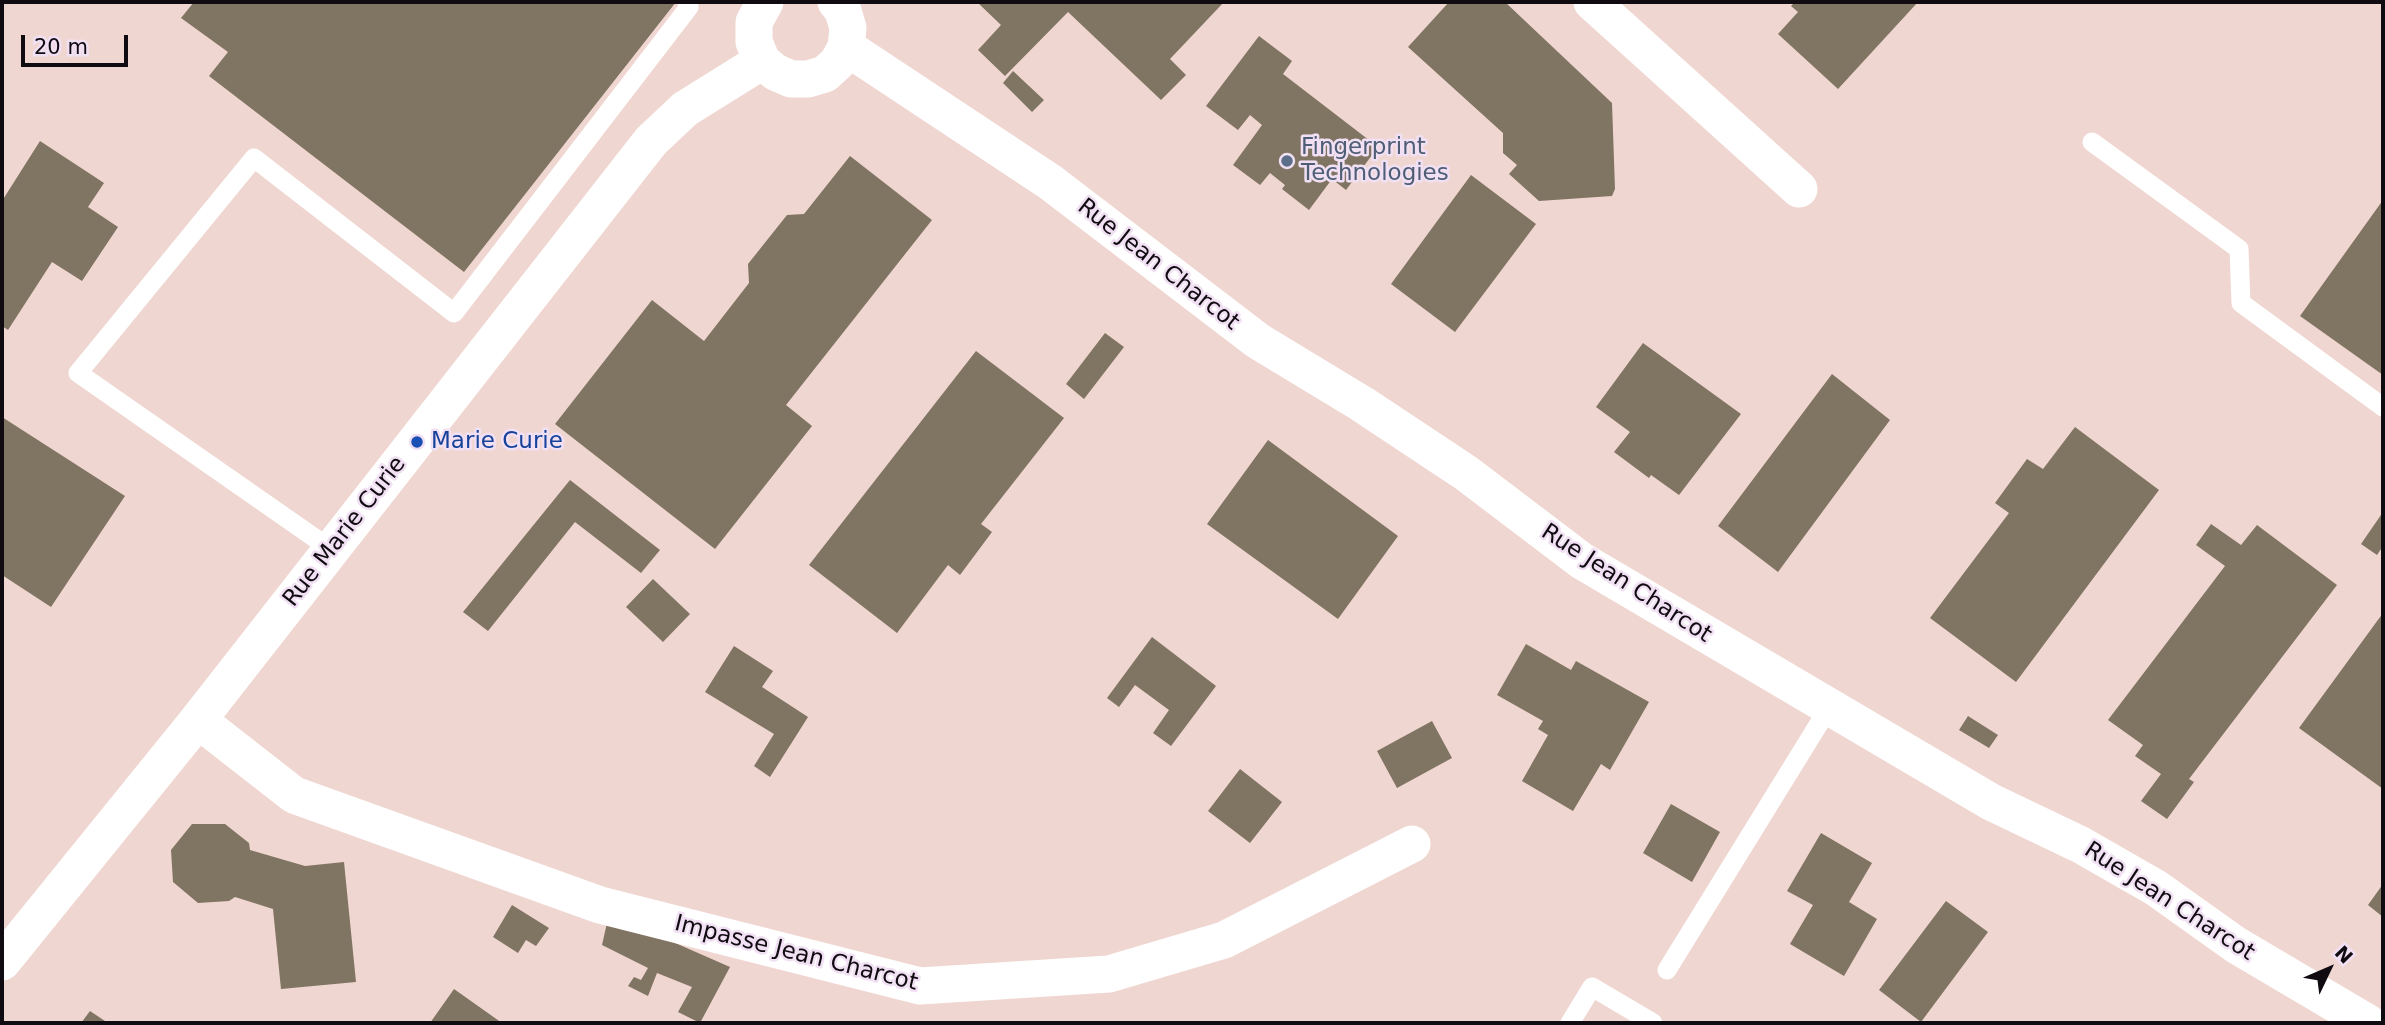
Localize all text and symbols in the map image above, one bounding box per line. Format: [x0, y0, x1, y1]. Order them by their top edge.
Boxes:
scale bar [24, 21, 131, 65]
text: 20 m [34, 35, 88, 59]
place label: Fingerprint Technologies [1301, 134, 1449, 188]
marker: Fingerprint Technologies [1279, 153, 1295, 169]
street label: Rue Jean Charcot [1072, 193, 1244, 337]
place label: Marie Curie [431, 428, 563, 456]
marker: Marie Curie [409, 434, 425, 450]
street label: Rue Marie Curie [278, 451, 412, 613]
street label: Rue Jean Charcot [1536, 519, 1716, 649]
street label: Rue Jean Charcot [2079, 837, 2259, 967]
street label: Impasse Jean Charcot [672, 910, 920, 998]
north arrow [2294, 934, 2364, 1004]
text: N [2331, 941, 2358, 968]

